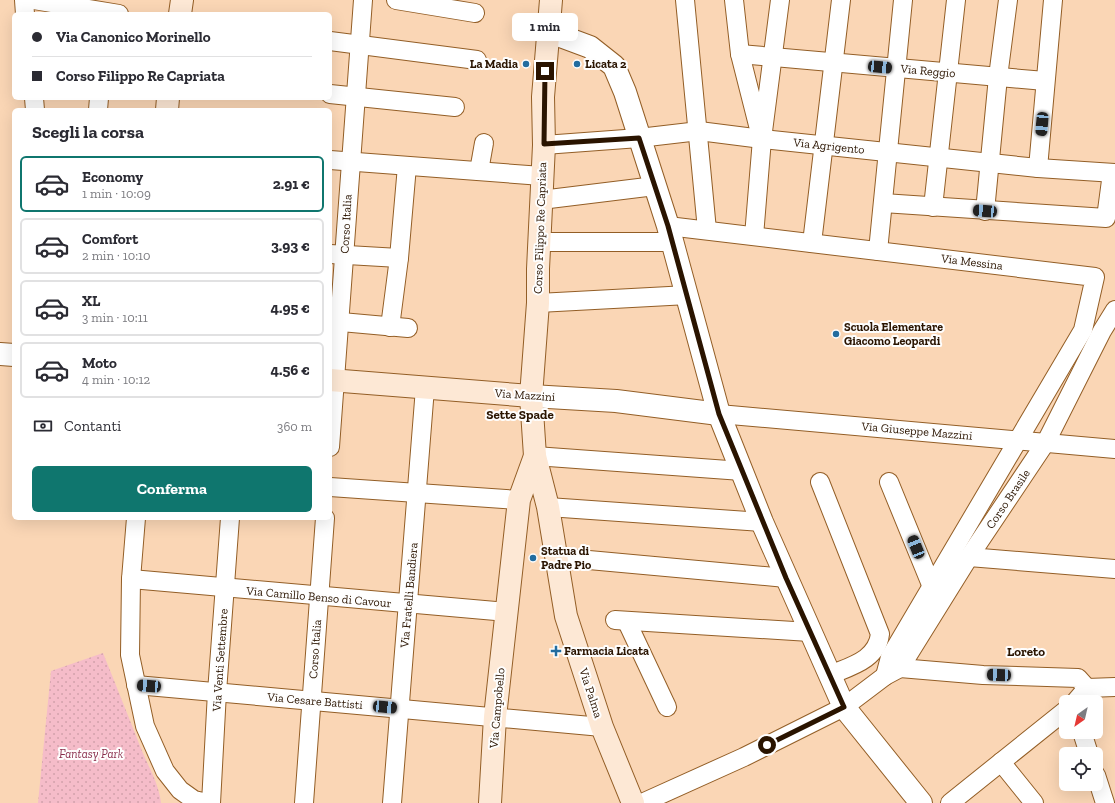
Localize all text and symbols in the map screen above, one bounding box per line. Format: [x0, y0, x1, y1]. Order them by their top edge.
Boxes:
callout: 1 min [512, 13, 578, 41]
text: 1 min [530, 19, 560, 34]
text: Via Canonico Morinello [56, 28, 211, 46]
place label: La Madia [470, 57, 518, 71]
place label: Licata 2 [585, 57, 627, 71]
marker: La Madia [521, 59, 531, 69]
marker: Licata 2 [572, 59, 582, 69]
car [868, 60, 892, 74]
route end [536, 62, 554, 80]
street label: Via Reggio [899, 62, 956, 80]
text: Corso Filippo Re Capriata [56, 67, 225, 85]
car [1035, 112, 1049, 136]
text: Scegli la corsa [32, 121, 144, 143]
street label: Via Agrigento [792, 135, 865, 157]
street label: Corso Filippo Re Capriata [531, 162, 549, 294]
icon: car [34, 166, 70, 202]
text: Economy [82, 168, 143, 186]
text: 2.91 € [273, 175, 310, 193]
text: 1 min · 10:09 [82, 186, 151, 201]
street label: Corso Italia [337, 194, 355, 254]
car [973, 204, 997, 218]
icon: car [34, 228, 70, 264]
text: Comfort [82, 230, 138, 248]
text: 3.93 € [271, 237, 310, 255]
text: 2 min · 10:10 [82, 248, 151, 263]
street label: Via Messina [939, 251, 1004, 273]
icon: car [34, 290, 70, 326]
text: XL [82, 292, 100, 310]
text: 4.95 € [270, 299, 310, 317]
text: 3 min · 10:11 [82, 310, 148, 325]
place label: Scuola Elementare Giacomo Leopardi [844, 320, 943, 348]
marker: Scuola Elementare Giacomo Leopardi [831, 329, 841, 339]
icon: car [34, 352, 70, 388]
text: Moto [82, 354, 117, 372]
text: 4.56 € [270, 361, 310, 379]
text: 4 min · 10:12 [82, 372, 150, 387]
street label: Via Mazzini [493, 386, 556, 404]
district label: Sette Spade [486, 407, 554, 422]
icon: cash [32, 415, 54, 437]
text: Contanti [64, 417, 121, 435]
text: 360 m [277, 419, 312, 434]
street label: Via Giuseppe Mazzini [860, 419, 974, 443]
button: Conferma [32, 466, 312, 512]
street label: Corso Brasile [983, 466, 1033, 531]
car [906, 534, 926, 560]
street label: Via Fratelli Bandiera [397, 541, 421, 649]
place label: Statua di Padre Pio [541, 544, 592, 572]
marker: Statua di Padre Pio [528, 553, 538, 563]
street label: Via Camillo Benso di Cavour [245, 584, 392, 610]
street label: Via Venti Settembre [209, 608, 231, 713]
street label: Corso Italia [306, 619, 324, 679]
place label: Farmacia Licata [564, 644, 649, 658]
district label: Loreto [1007, 644, 1045, 659]
marker: Farmacia Licata [551, 646, 561, 656]
street label: Via Palma [576, 665, 606, 720]
street label: Via Campobello [486, 667, 507, 750]
car [987, 669, 1011, 681]
car [137, 679, 161, 693]
street label: Via Cesare Battisti [266, 690, 364, 712]
north arrow [1059, 695, 1103, 739]
map controls [1059, 695, 1103, 791]
car [373, 700, 397, 714]
route start [758, 736, 776, 754]
park label: Fantasy Park [59, 747, 124, 761]
button: locate [1059, 747, 1103, 791]

